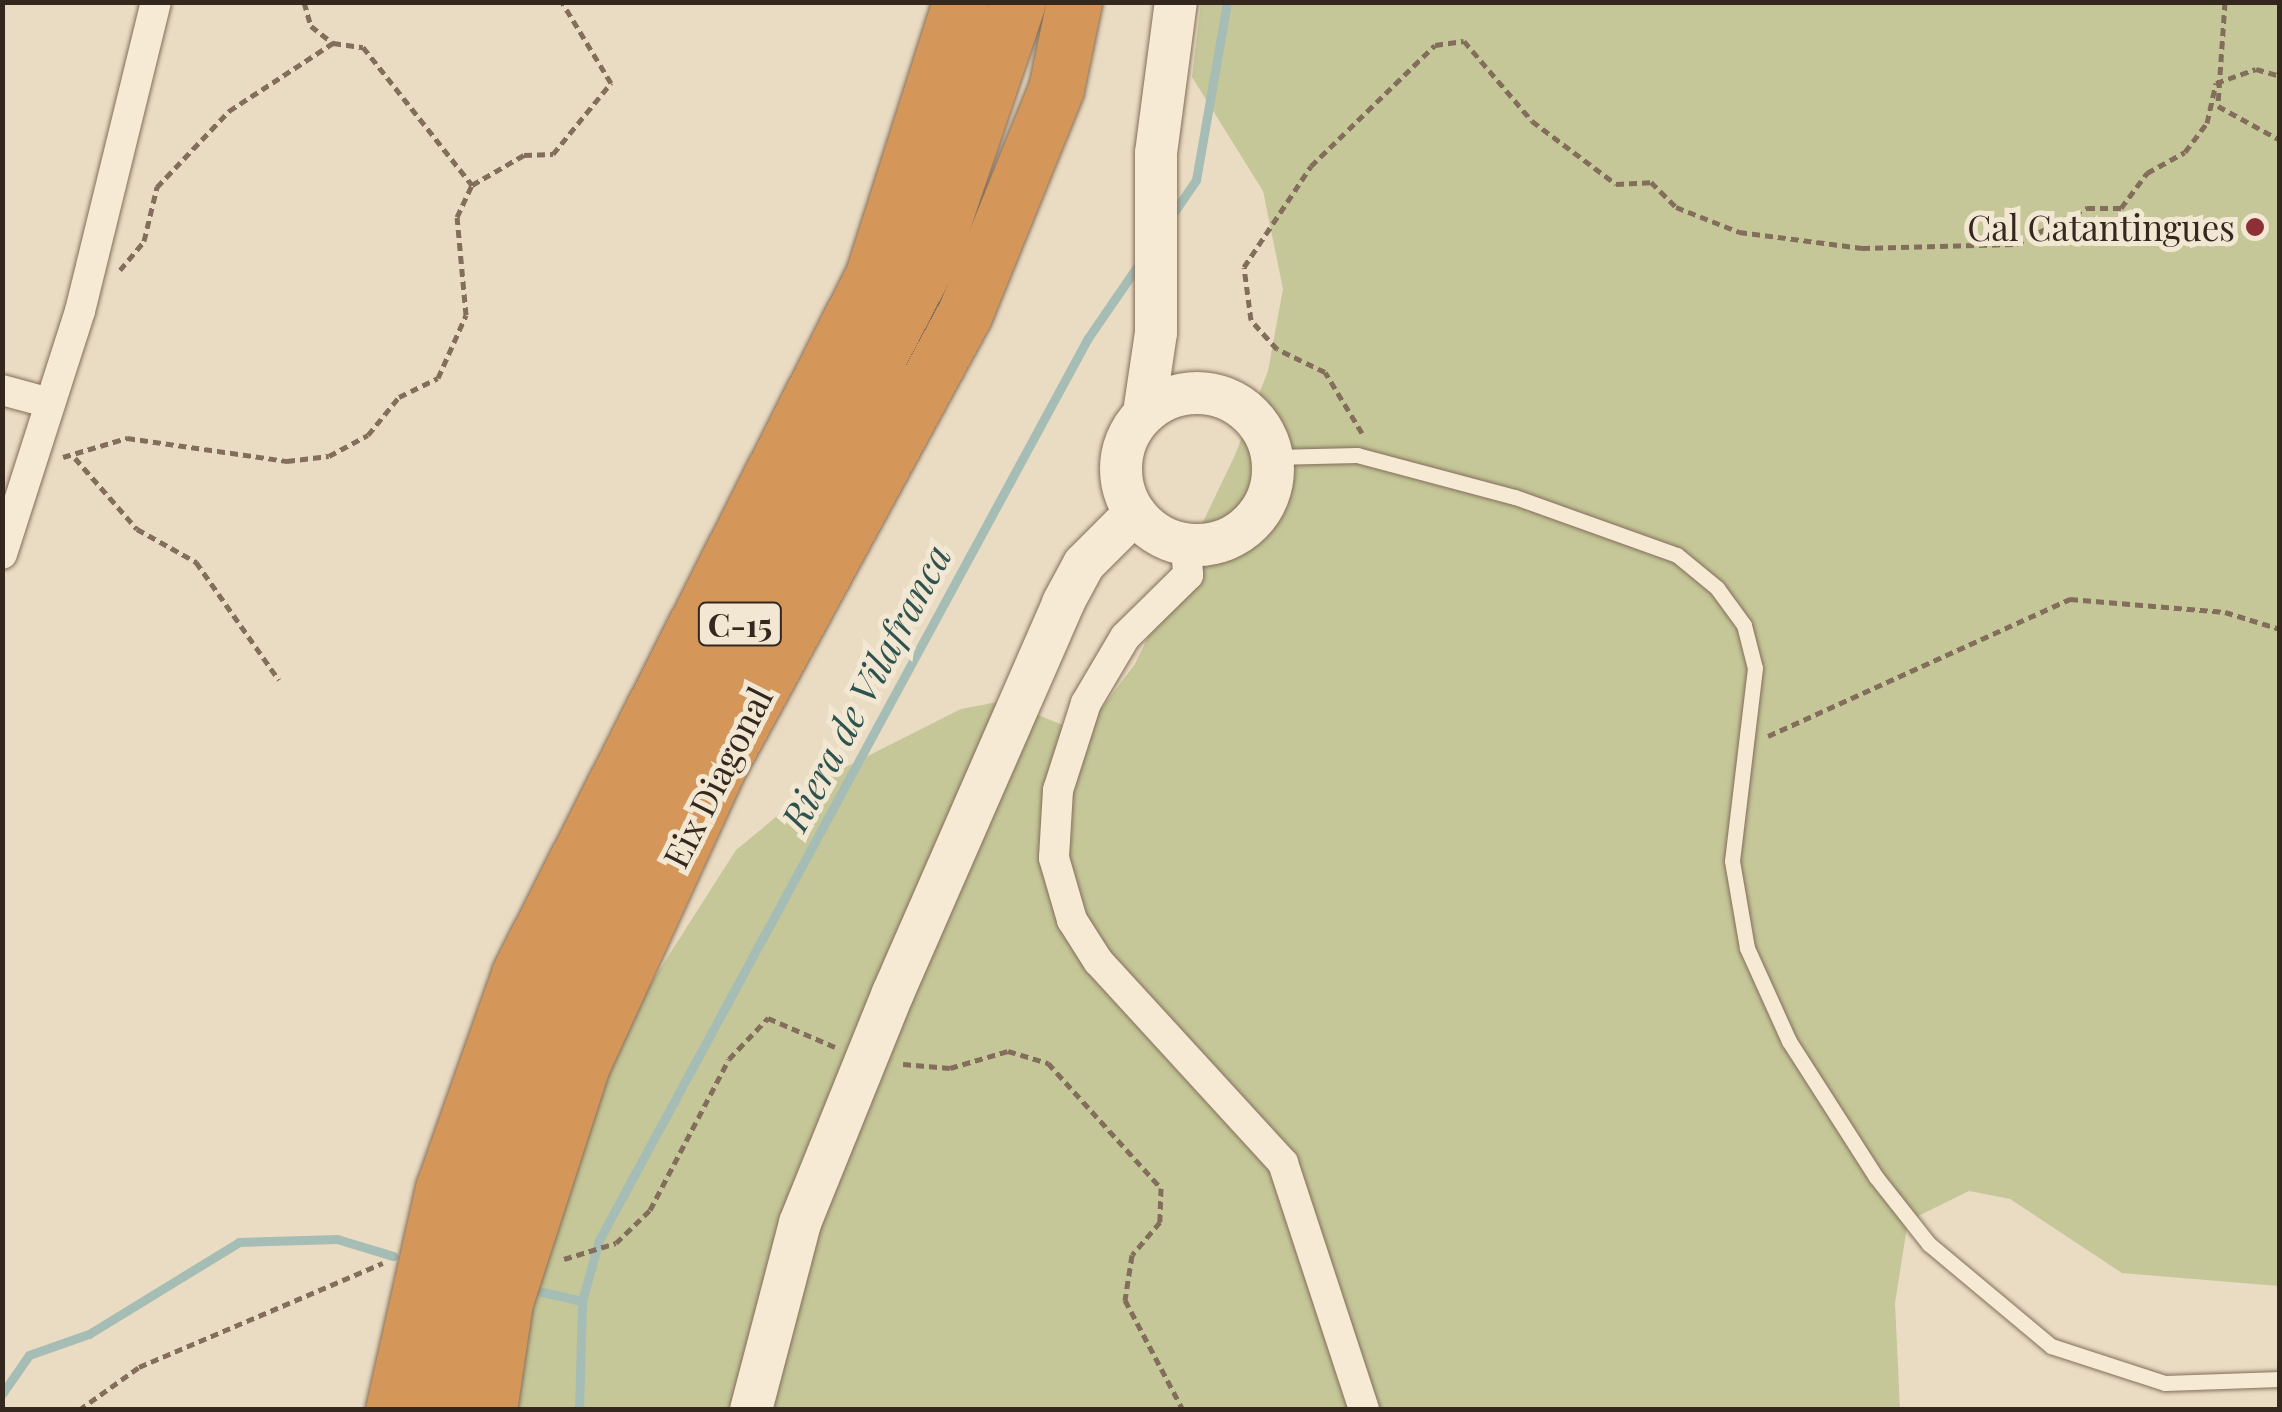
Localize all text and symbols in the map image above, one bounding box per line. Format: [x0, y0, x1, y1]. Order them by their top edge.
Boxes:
place label: Cal Catantingues [1967, 206, 2235, 248]
marker: Cal Catantingues [2244, 216, 2266, 238]
water label: Riera de Vilafranca [770, 536, 960, 838]
road number: C-15 [698, 597, 782, 651]
street label: Eix Diagonal [654, 680, 780, 874]

